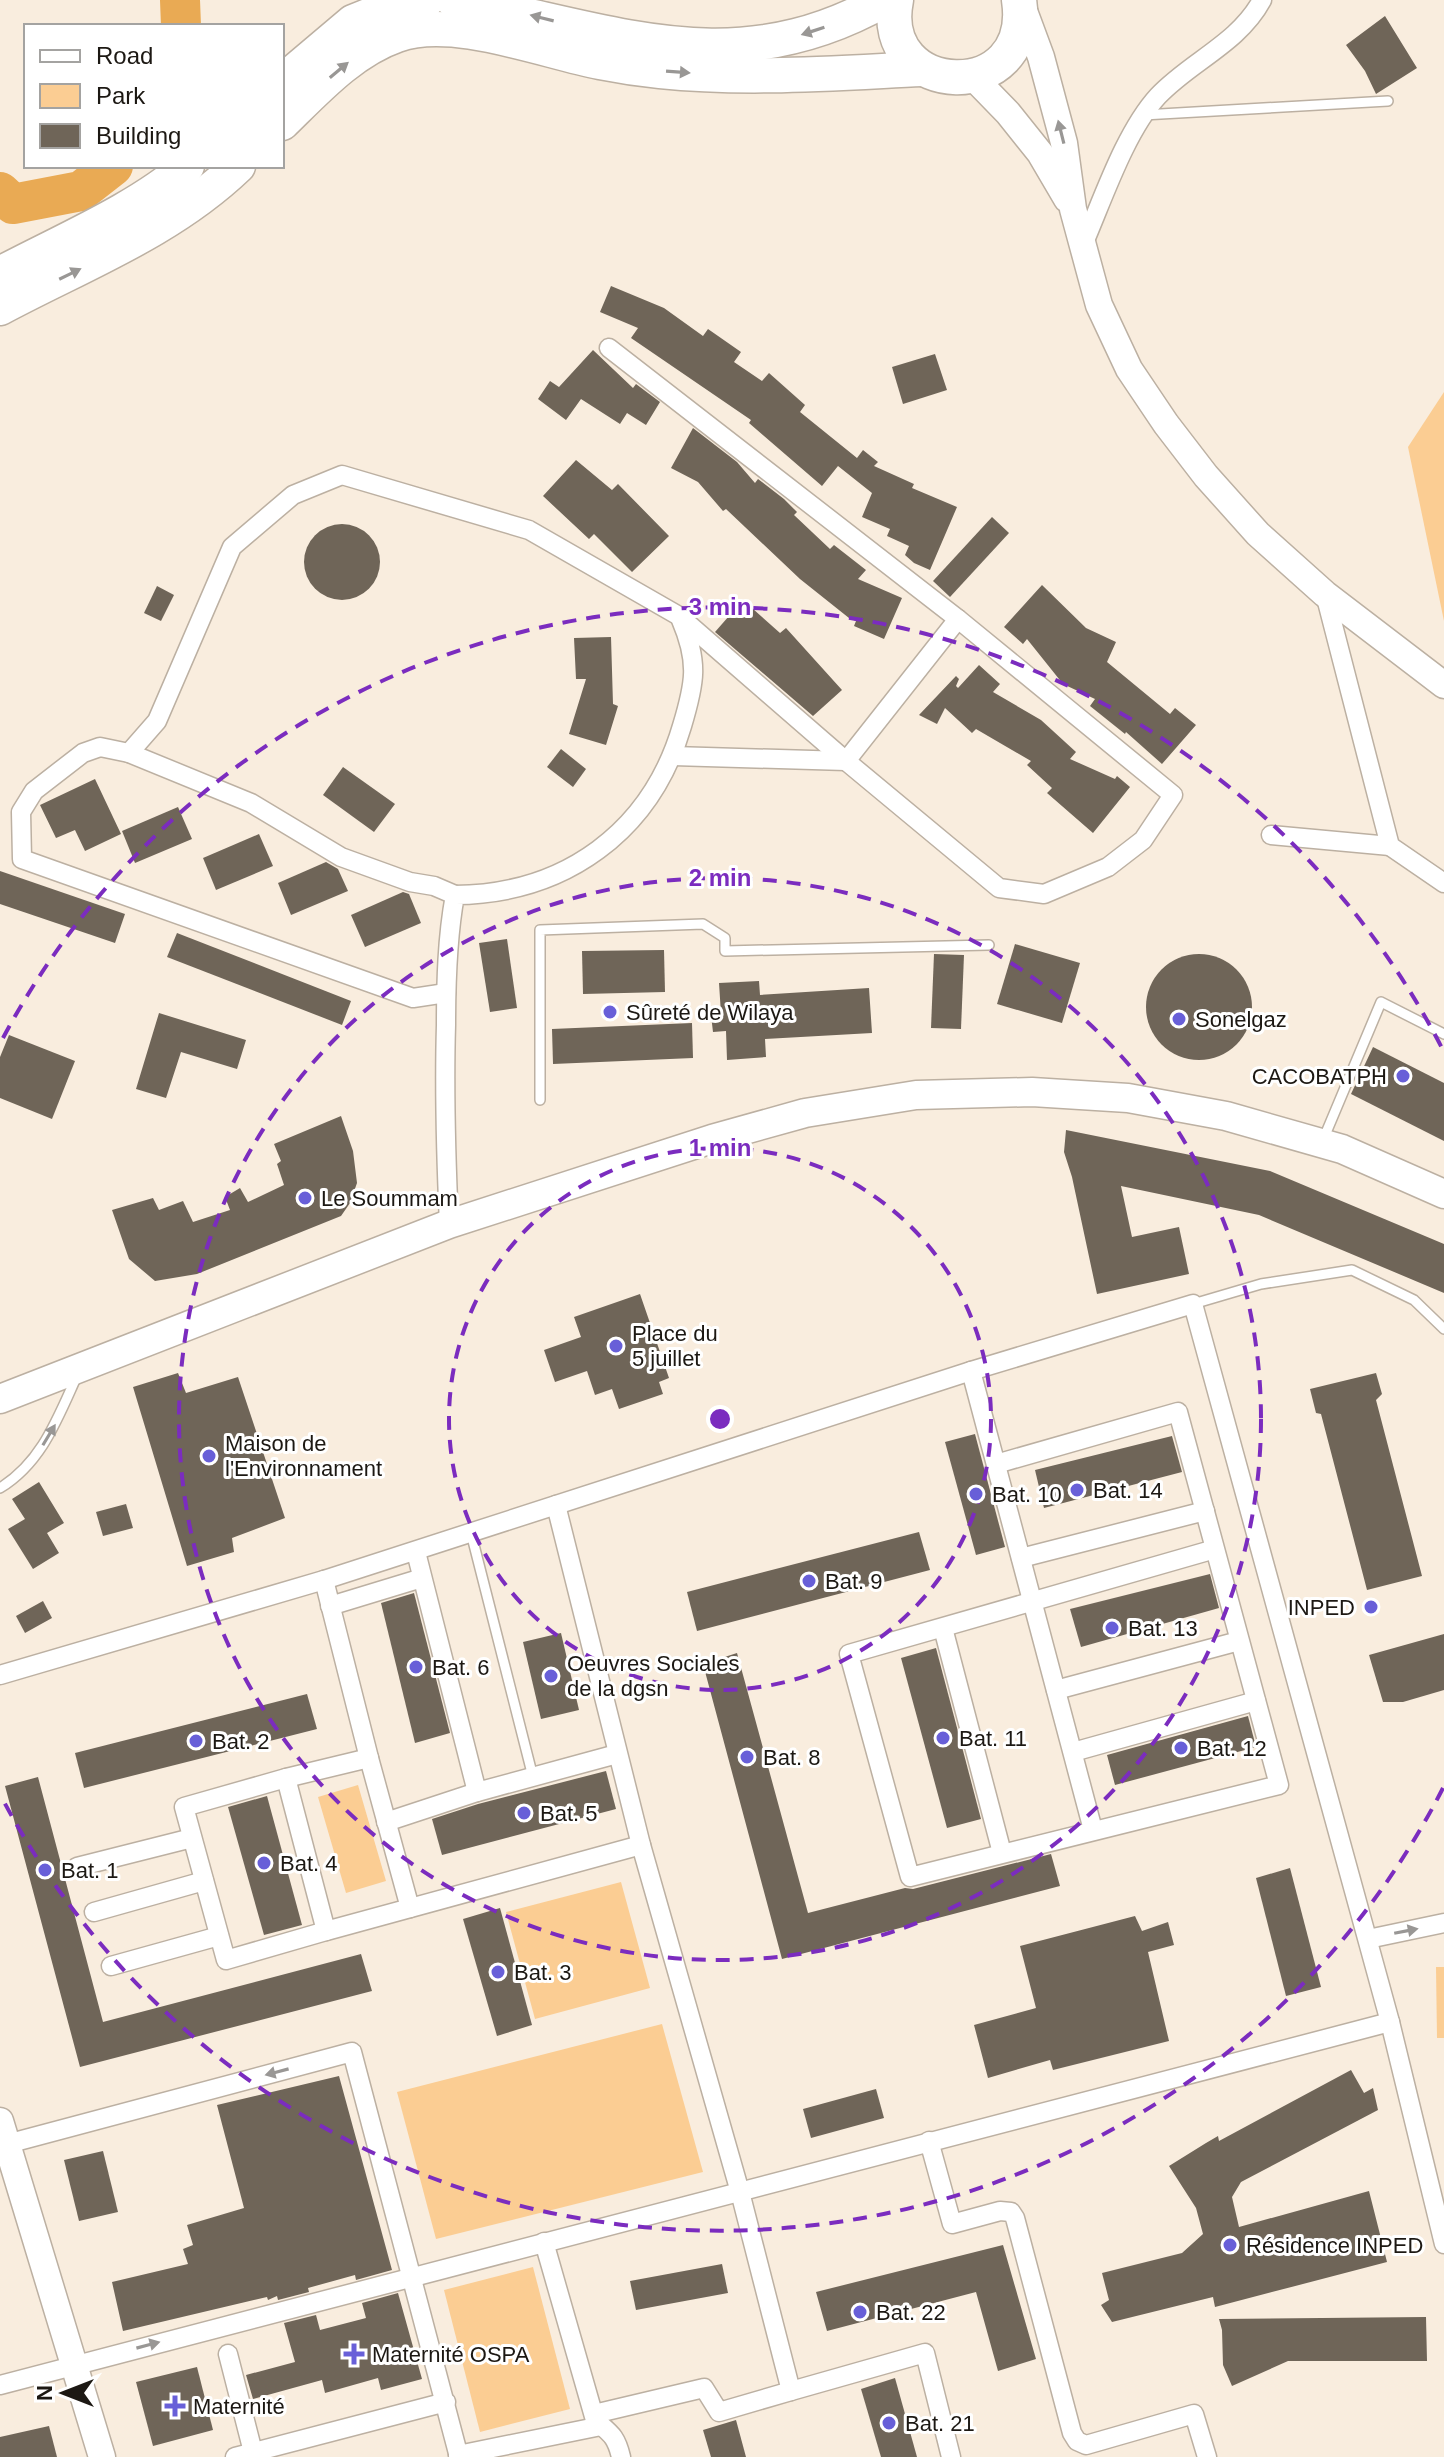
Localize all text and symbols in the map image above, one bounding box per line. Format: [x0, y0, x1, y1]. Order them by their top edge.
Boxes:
one-way arrow [529, 12, 554, 24]
legend [24, 24, 284, 168]
one-way arrow [800, 25, 824, 38]
text: Road [96, 42, 153, 69]
one-way arrow [329, 62, 349, 79]
one-way arrow [666, 66, 691, 79]
text: Park [96, 82, 146, 109]
one-way arrow [1054, 119, 1066, 144]
text: Building [96, 122, 181, 149]
one-way arrow [59, 267, 82, 281]
text: 3 min [689, 593, 751, 620]
text: 2 min [689, 864, 751, 891]
place label: Sûreté de Wilaya [626, 1000, 794, 1025]
marker: Sûreté de Wilaya [601, 1003, 619, 1021]
place label: Sonelgaz [1195, 1007, 1287, 1032]
marker: Sonelgaz [1170, 1010, 1188, 1028]
place label: CACOBATPH [1252, 1064, 1387, 1089]
marker: CACOBATPH [1394, 1067, 1412, 1085]
text: 1 min [689, 1134, 751, 1161]
place label: Le Soummam [321, 1186, 458, 1211]
marker: Le Soummam [296, 1189, 314, 1207]
place label: Place du 5 juillet [632, 1321, 718, 1371]
marker: Place du 5 juillet [607, 1337, 625, 1355]
centre of rings [706, 1405, 734, 1433]
one-way arrow [41, 1424, 55, 1446]
place label: Maison de l'Environnament [225, 1431, 382, 1481]
marker: Maison de l'Environnament [200, 1447, 218, 1465]
place label: Bat. 14 [1093, 1478, 1163, 1503]
marker: Bat. 14 [1068, 1481, 1086, 1499]
place label: Bat. 10 [992, 1482, 1062, 1507]
marker: Bat. 10 [967, 1485, 985, 1503]
place label: Bat. 9 [825, 1569, 882, 1594]
marker: Bat. 9 [800, 1572, 818, 1590]
place label: INPED [1288, 1595, 1355, 1620]
marker: INPED [1362, 1598, 1380, 1616]
place label: Bat. 13 [1128, 1616, 1198, 1641]
marker: Bat. 13 [1103, 1619, 1121, 1637]
place label: Oeuvres Sociales de la dgsn [567, 1651, 739, 1701]
place label: Bat. 6 [432, 1655, 489, 1680]
marker: Bat. 6 [407, 1658, 425, 1676]
marker: Oeuvres Sociales de la dgsn [542, 1667, 560, 1685]
place label: Bat. 11 [959, 1726, 1027, 1751]
place label: Bat. 2 [212, 1729, 269, 1754]
marker: Bat. 11 [934, 1729, 952, 1747]
marker: Bat. 2 [187, 1732, 205, 1750]
place label: Bat. 12 [1197, 1736, 1267, 1761]
marker: Bat. 12 [1172, 1739, 1190, 1757]
place label: Bat. 8 [763, 1745, 820, 1770]
marker: Bat. 8 [738, 1748, 756, 1766]
place label: Bat. 5 [540, 1801, 597, 1826]
marker: Bat. 5 [515, 1804, 533, 1822]
place label: Bat. 4 [280, 1851, 337, 1876]
marker: Bat. 4 [255, 1854, 273, 1872]
place label: Bat. 1 [61, 1858, 118, 1883]
marker: Bat. 1 [36, 1861, 54, 1879]
one-way arrow [1394, 1924, 1419, 1937]
place label: Bat. 3 [514, 1960, 571, 1985]
marker: Bat. 3 [489, 1963, 507, 1981]
one-way arrow [264, 2066, 288, 2079]
place label: Résidence INPED [1246, 2233, 1423, 2258]
marker: Résidence INPED [1221, 2236, 1239, 2254]
place label: Bat. 22 [876, 2300, 946, 2325]
marker: Bat. 22 [851, 2303, 869, 2321]
one-way arrow [136, 2339, 161, 2351]
place label: Maternité OSPA [372, 2342, 530, 2367]
marker: Maternité OSPA [343, 2343, 365, 2365]
north arrow [24, 2353, 104, 2433]
text: N [32, 2385, 57, 2401]
place label: Maternité [193, 2394, 285, 2419]
marker: Maternité [164, 2395, 186, 2417]
place label: Bat. 21 [905, 2411, 975, 2436]
marker: Bat. 21 [880, 2414, 898, 2432]

